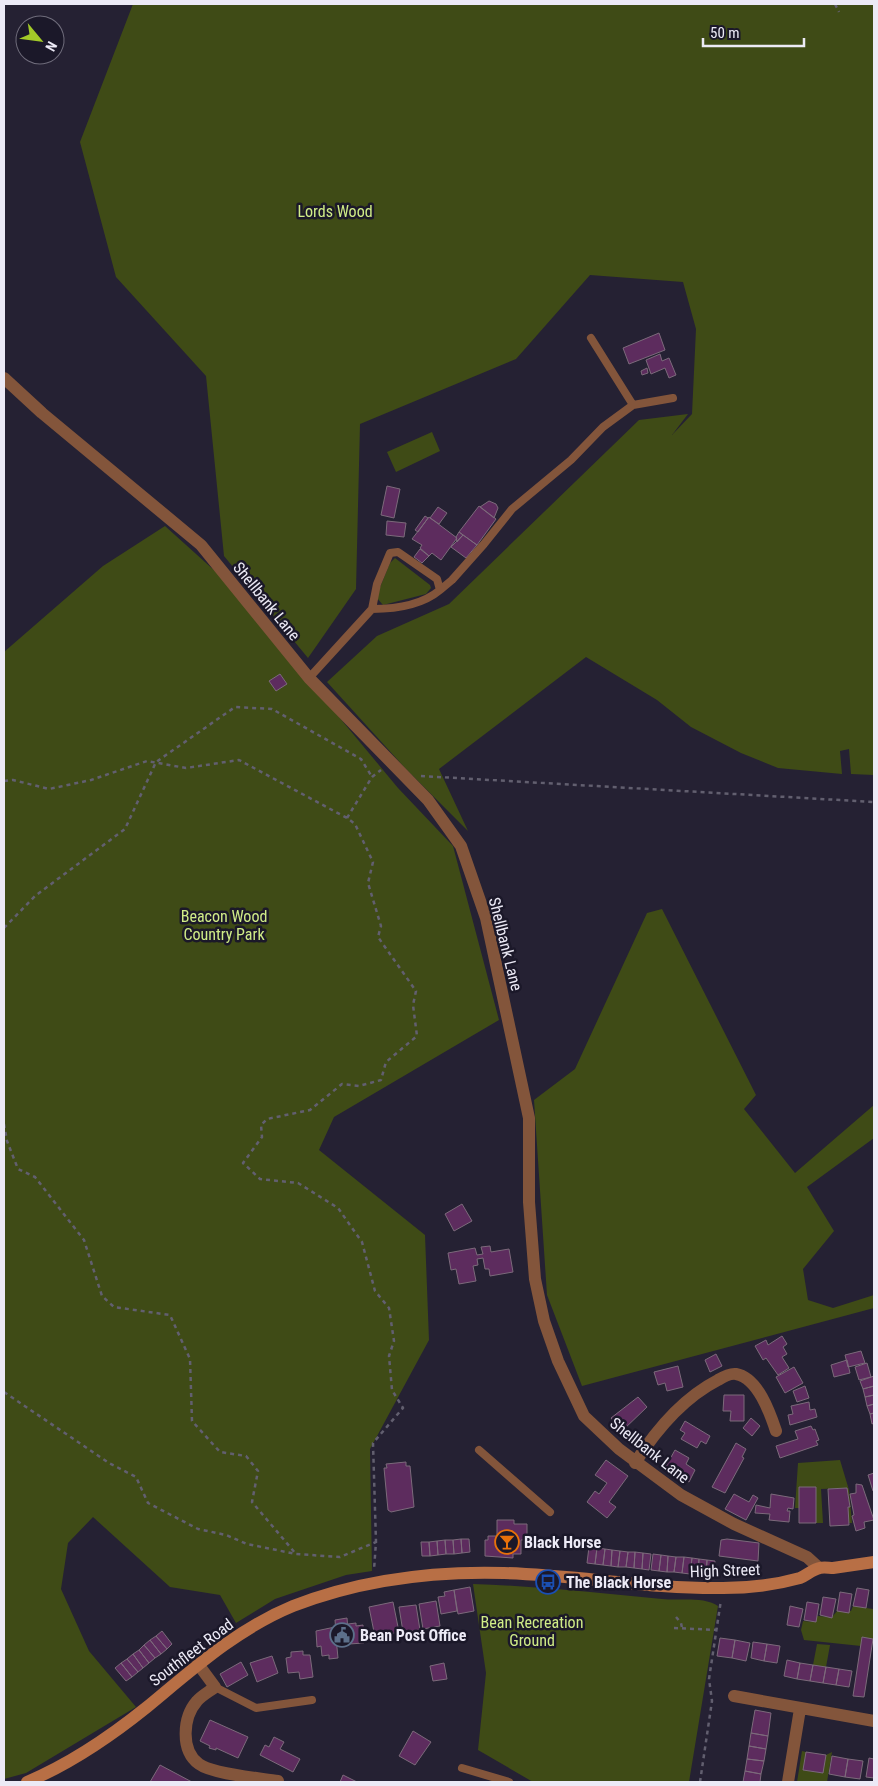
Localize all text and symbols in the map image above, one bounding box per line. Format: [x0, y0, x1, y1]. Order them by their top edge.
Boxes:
north arrow [15, 15, 65, 65]
scale bar [703, 15, 804, 47]
text: 50 m [710, 24, 740, 42]
text: N [42, 39, 60, 54]
park label: Lords Wood [297, 202, 373, 221]
street label: Shellbank Lane [229, 558, 304, 644]
street label: Shellbank Lane [485, 895, 526, 993]
park label: Beacon Wood Country Park [181, 907, 267, 944]
street label: Shellbank Lane [606, 1413, 693, 1487]
bar icon: Black Horse [494, 1529, 520, 1555]
place label: Black Horse [524, 1533, 602, 1552]
street label: High Street [690, 1560, 761, 1581]
bus stop icon: The Black Horse [535, 1569, 561, 1595]
place label: The Black Horse [566, 1573, 671, 1592]
park label: Bean Recreation Ground [481, 1613, 583, 1650]
street label: Southfleet Road [146, 1615, 237, 1690]
public building icon: Bean Post Office [329, 1622, 355, 1648]
place label: Bean Post Office [360, 1626, 467, 1645]

